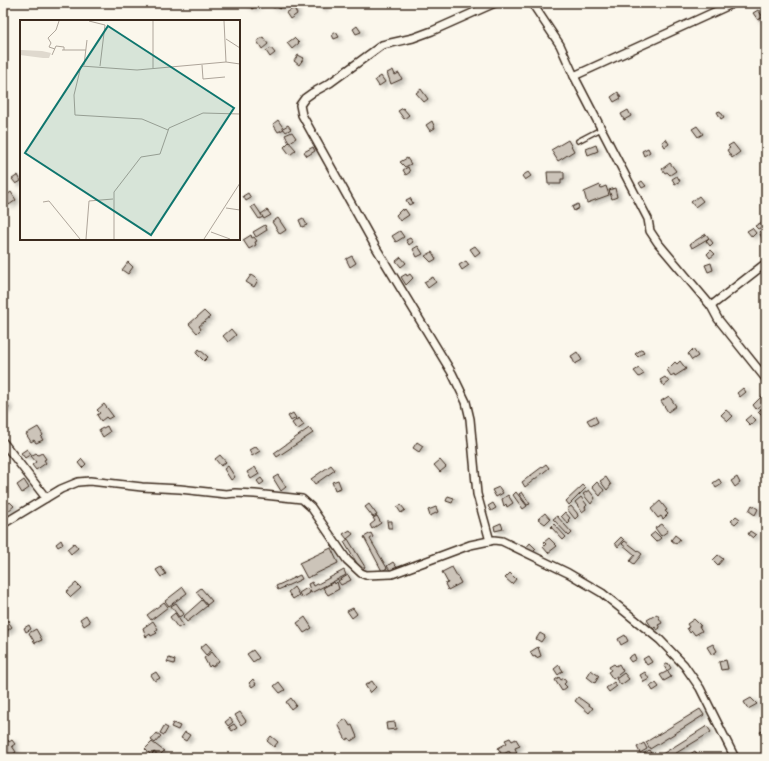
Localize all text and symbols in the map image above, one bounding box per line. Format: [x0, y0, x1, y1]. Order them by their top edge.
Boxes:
inset map [20, 20, 240, 240]

